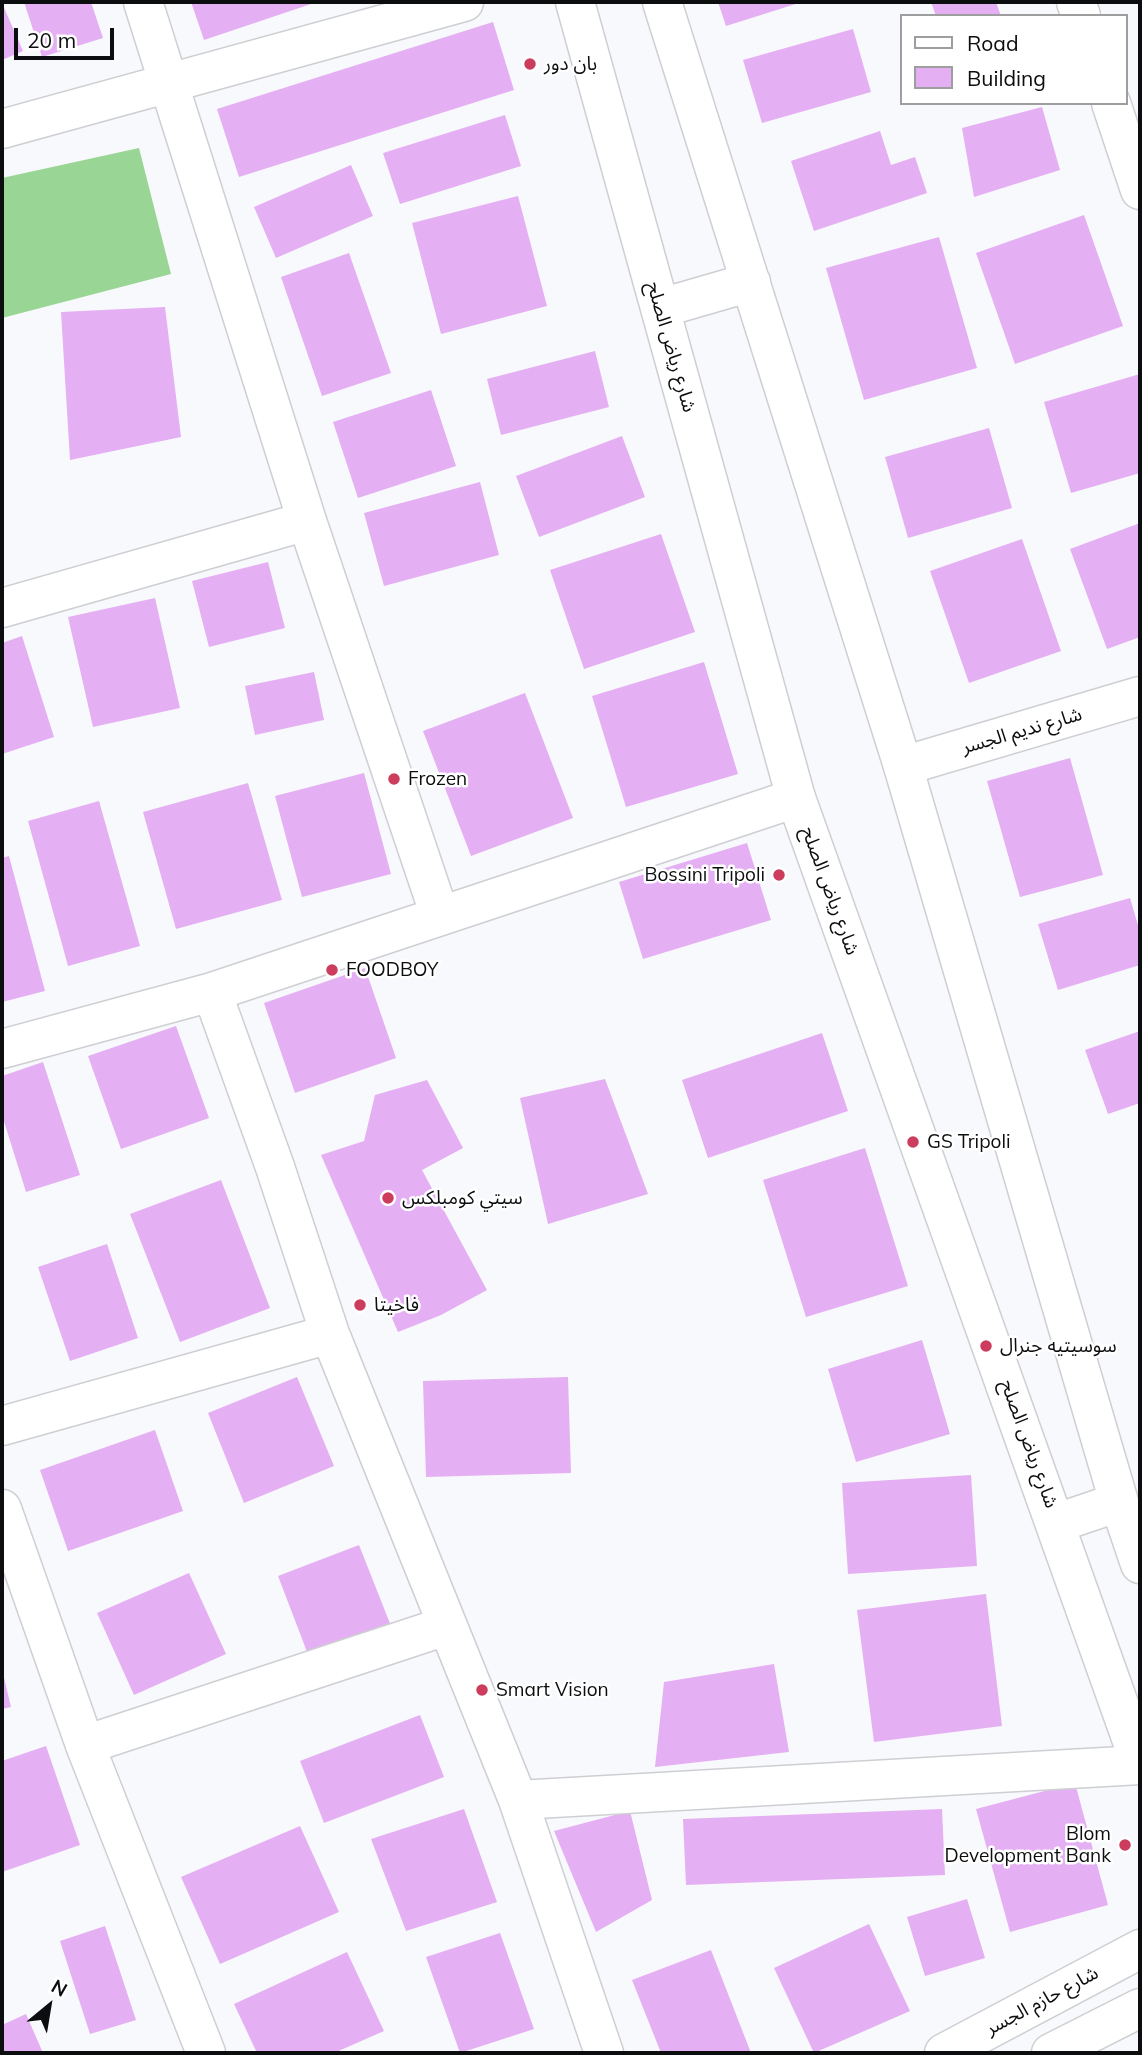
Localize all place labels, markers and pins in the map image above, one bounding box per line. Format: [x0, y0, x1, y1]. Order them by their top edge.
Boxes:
place label: بان دور [544, 53, 597, 75]
marker: بان دور [522, 56, 538, 72]
place label: Frozen [408, 768, 467, 790]
marker: Frozen [386, 771, 402, 787]
place label: Bossini Tripoli [645, 864, 765, 886]
marker: Bossini Tripoli [771, 867, 787, 883]
place label: FOODBOY [346, 959, 438, 981]
marker: FOODBOY [324, 962, 340, 978]
place label: GS Tripoli [927, 1131, 1010, 1153]
marker: GS Tripoli [905, 1134, 921, 1150]
place label: سيتي كومبلكس [402, 1187, 523, 1209]
marker: سيتي كومبلكس [380, 1190, 396, 1206]
place label: فاخيتا [374, 1294, 419, 1316]
marker: فاخيتا [352, 1297, 368, 1313]
place label: سوسيتيه جنرال [1000, 1335, 1117, 1357]
marker: سوسيتيه جنرال [978, 1338, 994, 1354]
place label: Smart Vision [496, 1679, 609, 1701]
marker: Smart Vision [474, 1682, 490, 1698]
place label: Blom Development Bank [945, 1823, 1111, 1867]
marker: Blom Development Bank [1117, 1837, 1133, 1853]

